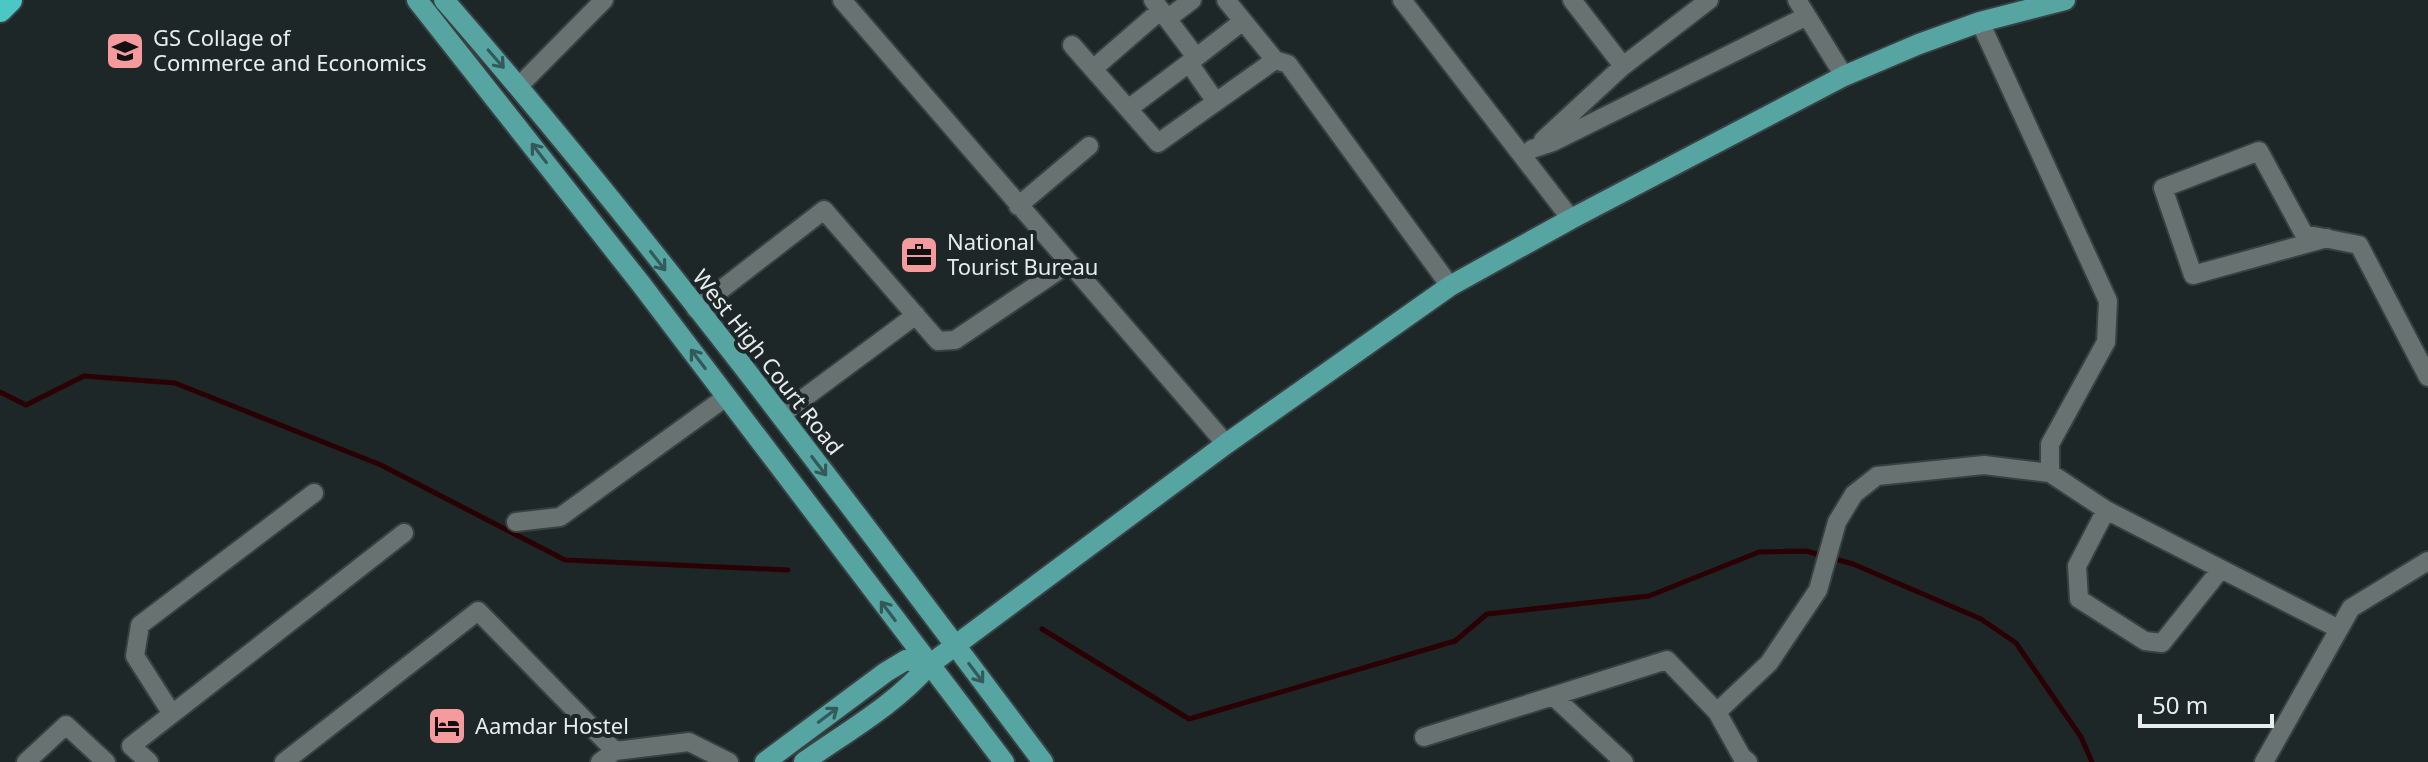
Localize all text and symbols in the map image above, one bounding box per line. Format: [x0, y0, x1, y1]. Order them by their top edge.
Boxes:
place label: GS Collage of Commerce and Economics [153, 22, 427, 77]
school or university icon: GS Collage of Commerce and Economics [104, 30, 146, 72]
one-way arrow [486, 48, 504, 68]
one-way arrow [530, 143, 548, 164]
place label: National Tourist Bureau [947, 226, 1098, 281]
office icon: National Tourist Bureau [898, 234, 940, 276]
one-way arrow [649, 251, 667, 272]
street label: West High Court Road [687, 262, 851, 460]
one-way arrow [689, 349, 706, 371]
one-way arrow [811, 455, 828, 476]
one-way arrow [880, 601, 897, 623]
one-way arrow [968, 662, 985, 683]
scale bar [2140, 678, 2272, 728]
text: 50 m [2152, 688, 2208, 721]
hotel icon: Aamdar Hostel [426, 705, 468, 747]
one-way arrow [817, 707, 838, 724]
place label: Aamdar Hostel [475, 710, 629, 740]

